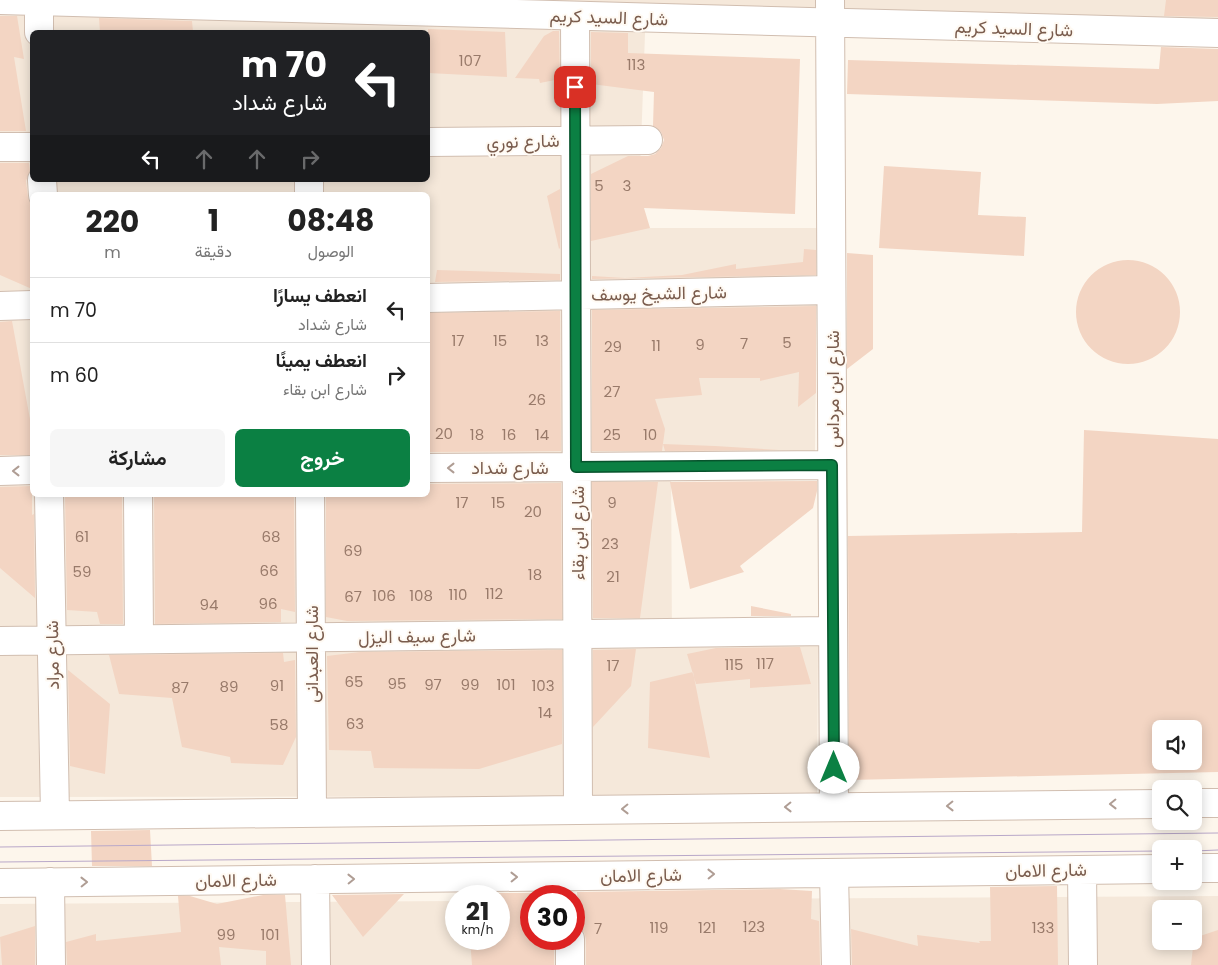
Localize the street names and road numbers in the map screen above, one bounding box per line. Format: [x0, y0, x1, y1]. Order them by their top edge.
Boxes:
street label: شارع السيد كريم [549, 2, 669, 32]
street label: شارع السيد كريم [954, 13, 1074, 43]
street label: شارع نوري [486, 128, 560, 157]
street label: شارع الشيخ يوسف [591, 279, 727, 307]
street label: شارع ابن مرداس [820, 330, 845, 448]
street label: شارع شداد [471, 455, 549, 480]
street label: شارع ابن بقاء [565, 486, 590, 580]
street label: شارع العبدانى [299, 605, 324, 703]
street label: شارع مراد [39, 620, 65, 690]
street label: شارع سيف اليزل [358, 622, 476, 650]
street label: شارع الامان [1005, 857, 1087, 883]
street label: شارع الامان [600, 862, 682, 888]
street label: شارع الامان [195, 867, 277, 893]

